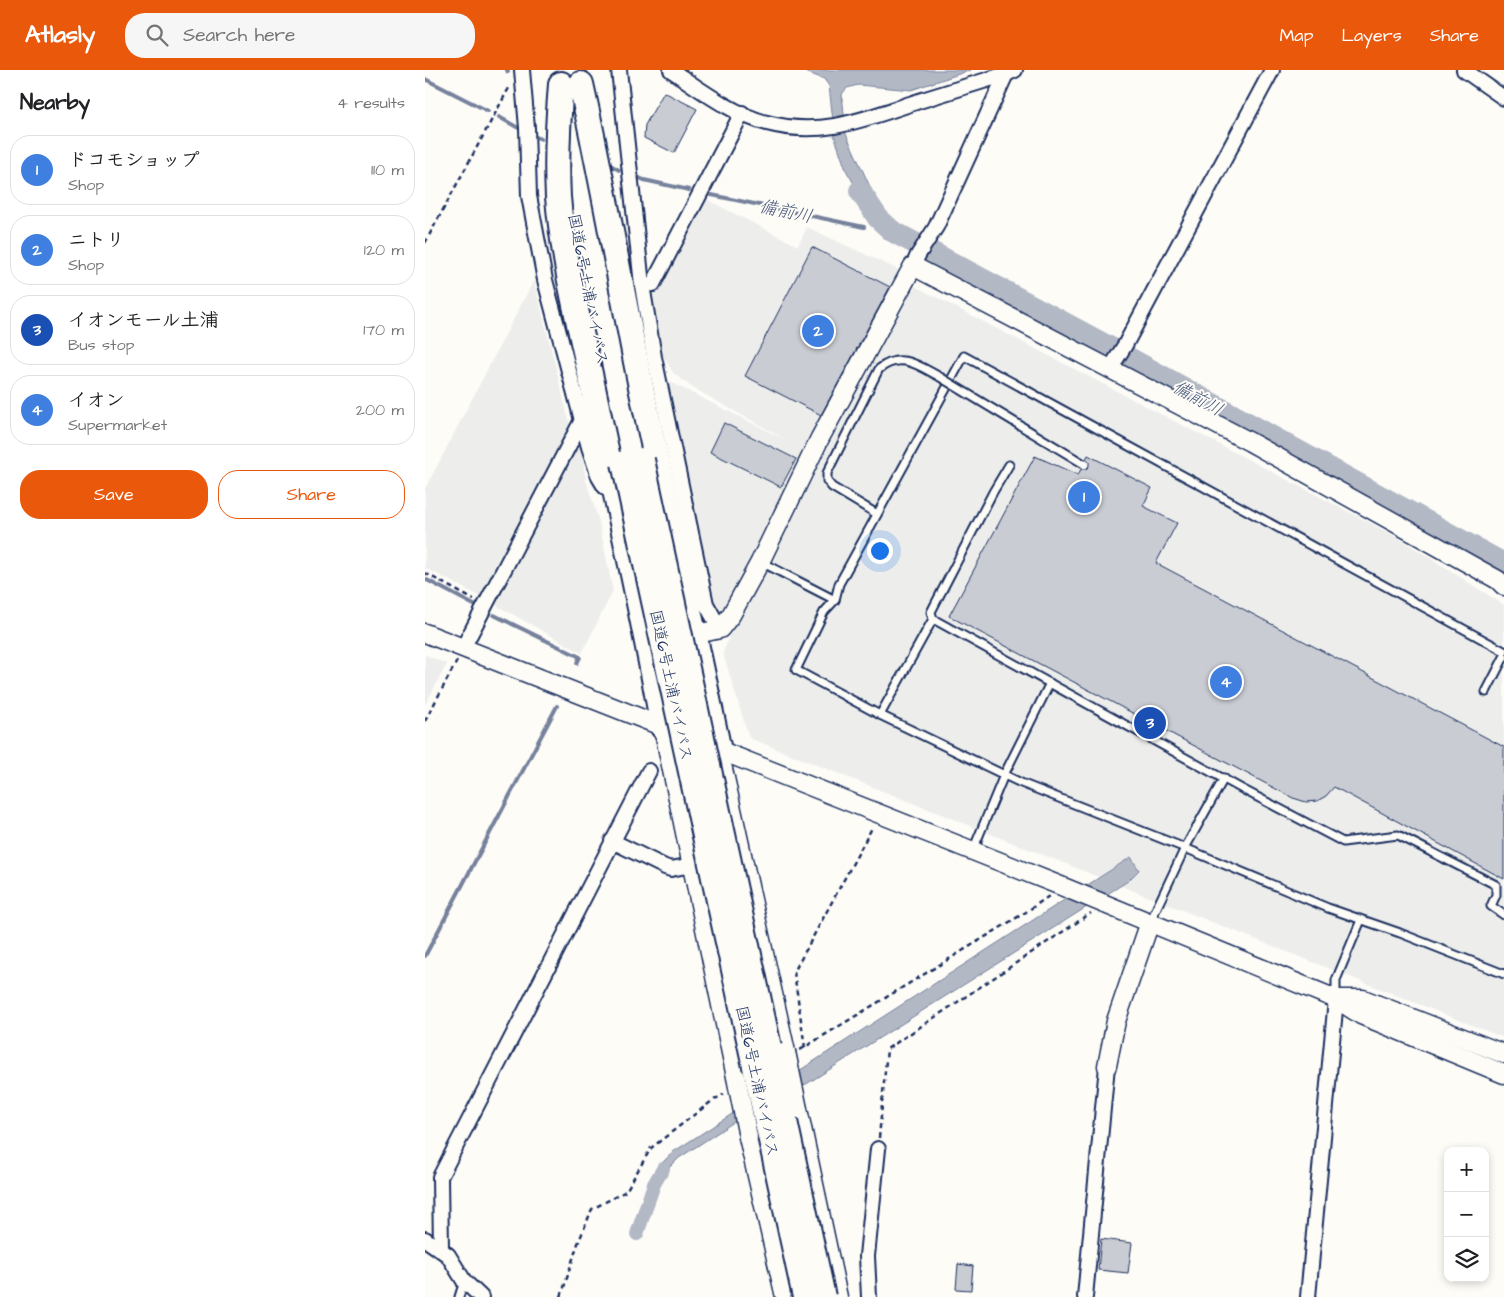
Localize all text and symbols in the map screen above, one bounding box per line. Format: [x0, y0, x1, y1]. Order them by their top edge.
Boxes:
search box [125, 13, 475, 58]
text: Atlasly [25, 18, 95, 52]
icon: search [143, 21, 171, 49]
text: Search here [183, 22, 295, 49]
text: Map [1279, 23, 1313, 48]
text: Layers [1341, 23, 1402, 48]
text: Share [1430, 23, 1479, 48]
text: Nearby [20, 88, 90, 117]
text: 4 results [337, 92, 405, 114]
text: ドコモショップ [68, 147, 199, 174]
text: 1 [36, 159, 38, 181]
text: 110 m [371, 159, 404, 181]
text: Shop [68, 174, 104, 196]
water label: 備前川 [757, 194, 815, 229]
street label: 国道6号土浦バイパス [563, 212, 613, 367]
text: ニトリ [68, 227, 125, 254]
text: 2 [32, 239, 42, 261]
text: 120 m [364, 239, 404, 261]
text: Shop [68, 254, 104, 276]
text: イオンモール土浦 [68, 307, 219, 334]
pin: 2 [802, 312, 834, 350]
text: 3 [33, 319, 41, 341]
text: 170 m [363, 319, 404, 341]
text: Bus stop [68, 334, 134, 356]
water label: 備前川 [1168, 374, 1227, 422]
text: イオン [68, 387, 125, 414]
text: 4 [32, 399, 42, 421]
text: 200 m [356, 399, 404, 421]
text: Supermarket [68, 414, 167, 436]
button: Save [20, 470, 208, 519]
button: Share [218, 470, 405, 519]
pin: 1 [1068, 478, 1100, 516]
your location [867, 538, 893, 564]
street label: 国道6号土浦バイパス [644, 608, 698, 763]
pin: 4 [1210, 663, 1242, 701]
pin: 3 [1134, 704, 1166, 742]
street label: 国道6号土浦バイパス [730, 1004, 784, 1159]
map controls [1444, 1147, 1489, 1282]
button: + [1444, 1147, 1489, 1192]
button: − [1444, 1192, 1489, 1237]
button: layers [1444, 1237, 1489, 1282]

